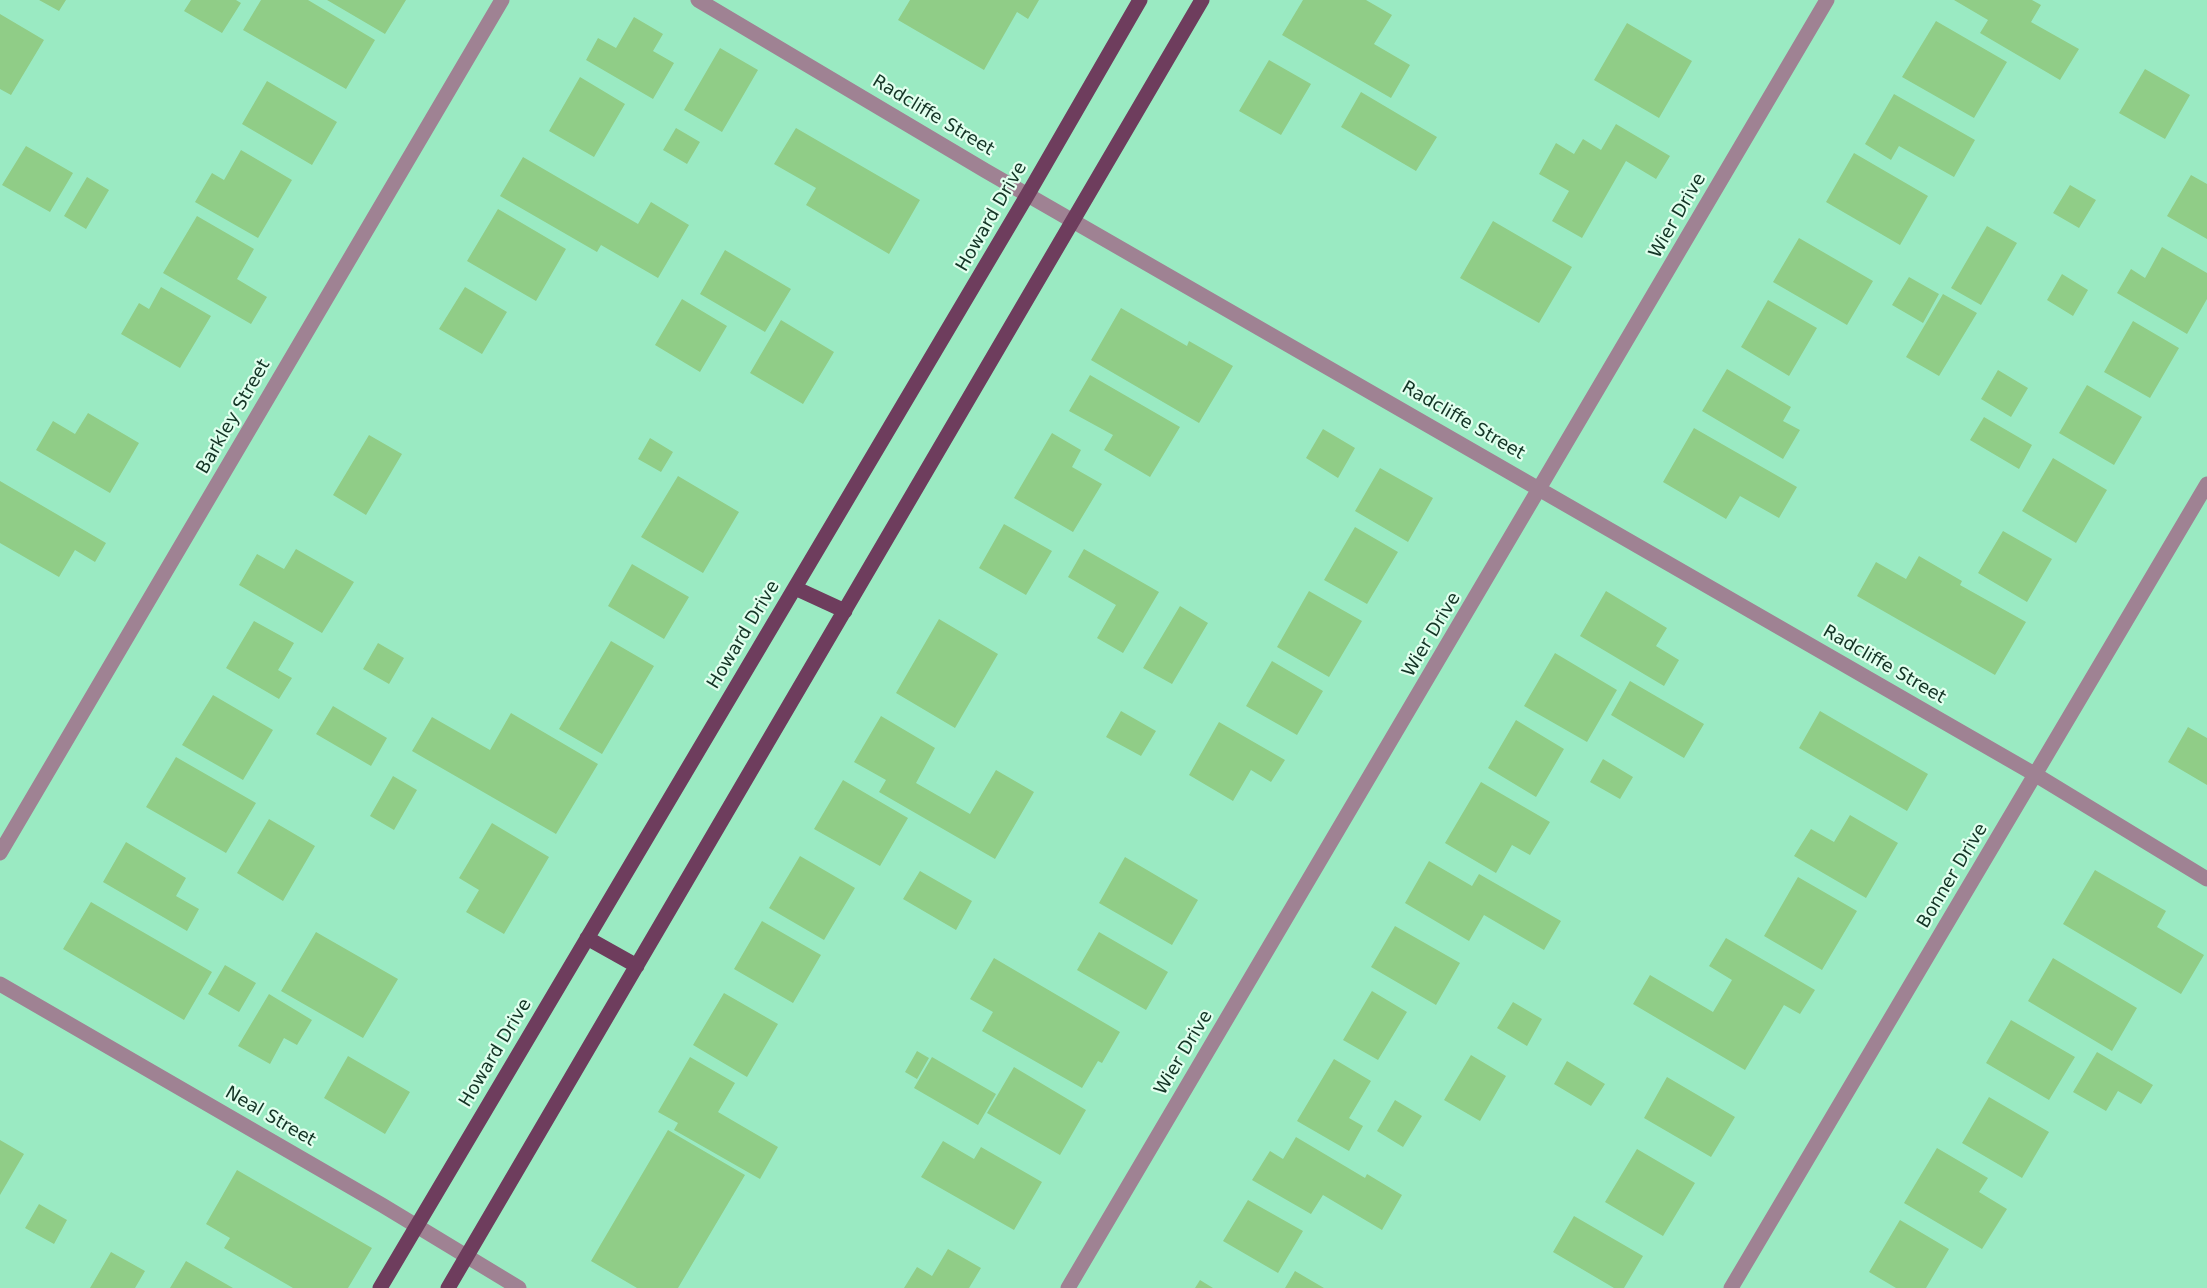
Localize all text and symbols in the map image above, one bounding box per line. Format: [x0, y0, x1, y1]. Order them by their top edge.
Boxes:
street label: Radcliffe Street [868, 71, 998, 161]
street label: Howard Drive [952, 159, 1032, 275]
street label: Wier Drive [1645, 170, 1711, 262]
street label: Barkley Street [193, 356, 275, 478]
street label: Radcliffe Street [1398, 377, 1528, 465]
street label: Howard Drive [703, 577, 785, 693]
street label: Wier Drive [1398, 589, 1466, 681]
street label: Radcliffe Street [1819, 621, 1949, 709]
street label: Bonner Drive [1913, 820, 1993, 932]
street label: Howard Drive [455, 995, 537, 1111]
street label: Wier Drive [1150, 1007, 1218, 1099]
street label: Neal Street [221, 1082, 319, 1152]

